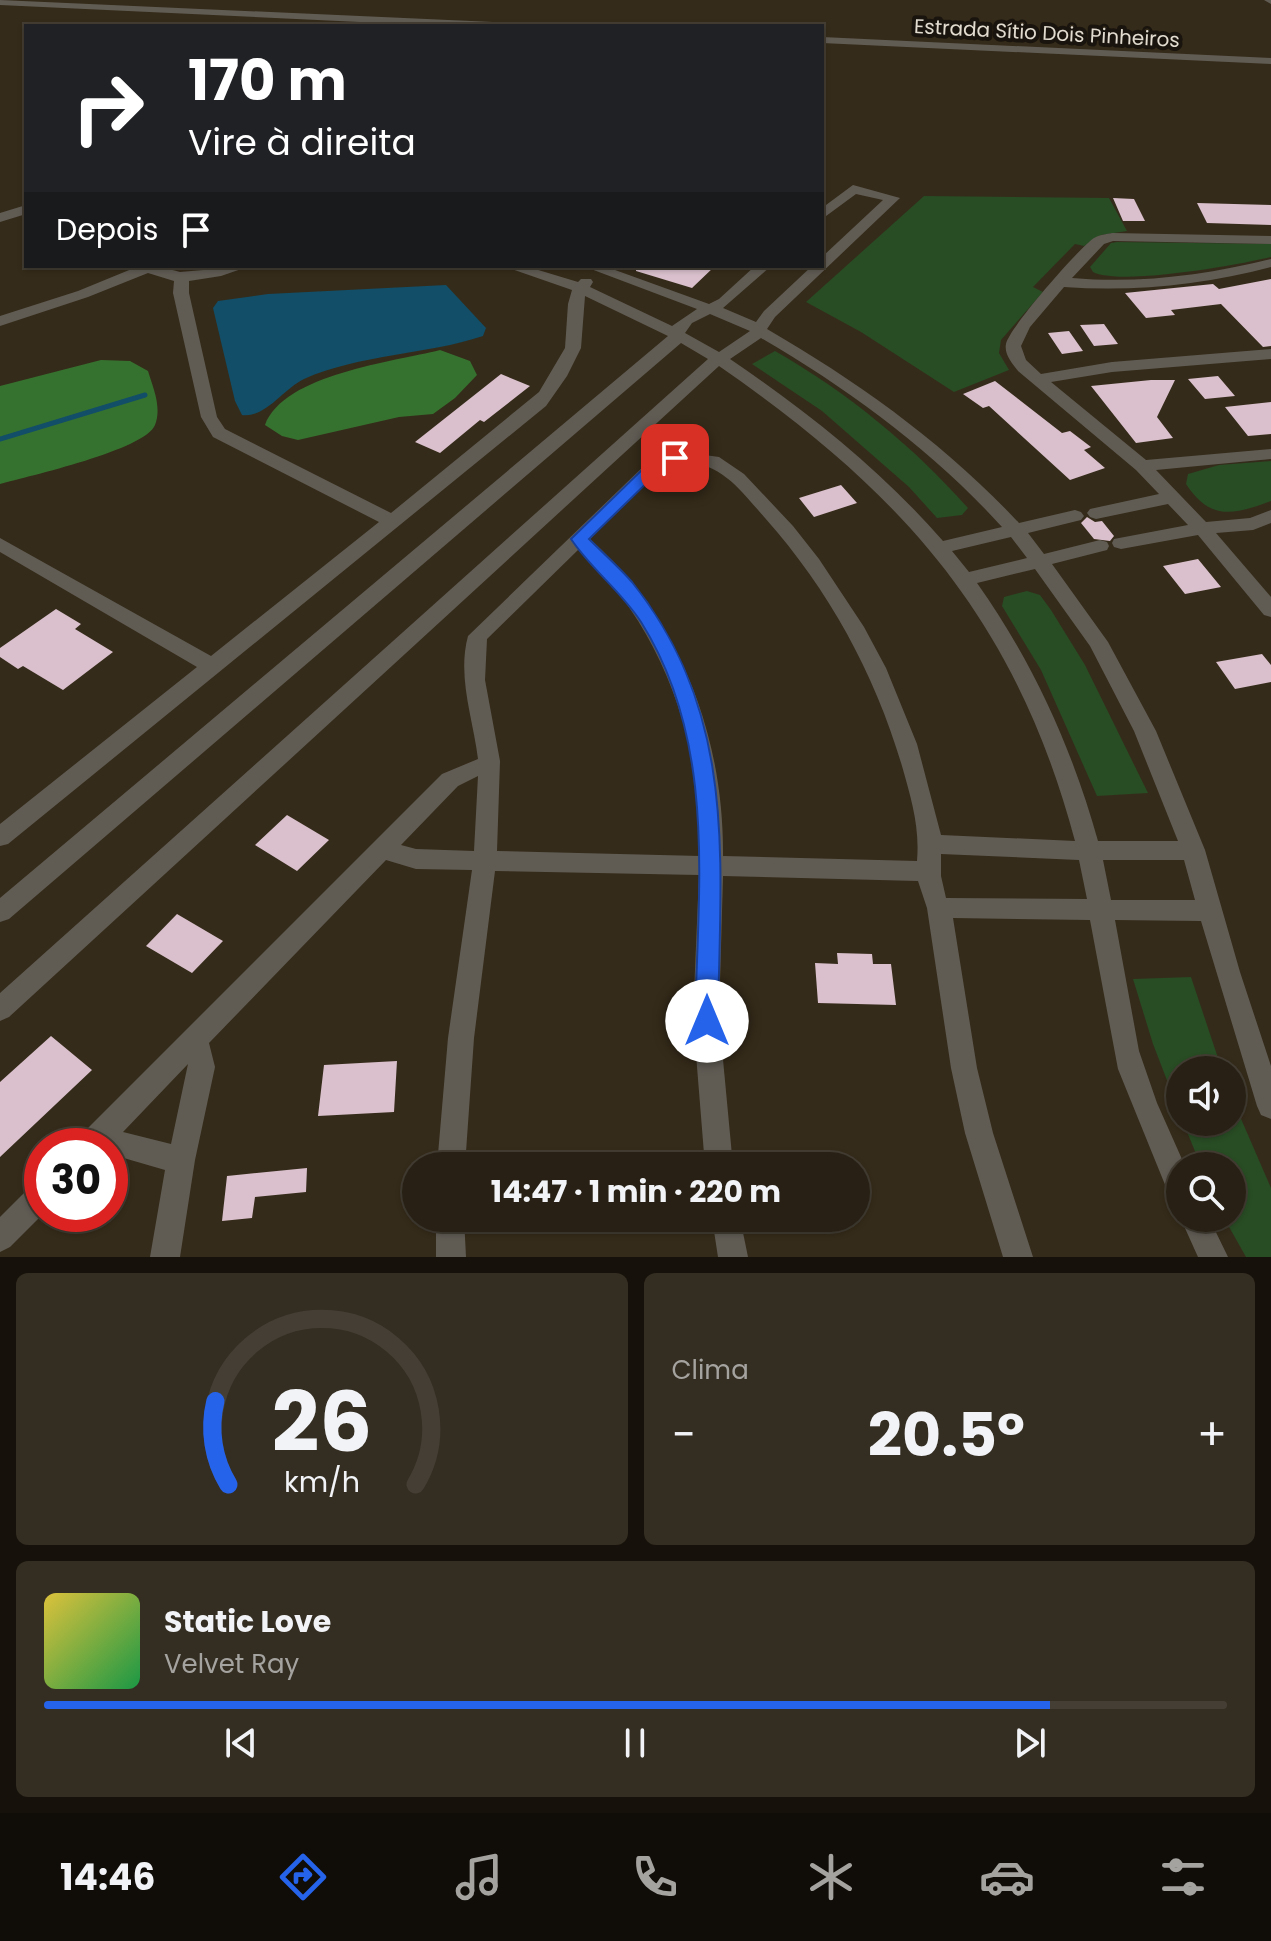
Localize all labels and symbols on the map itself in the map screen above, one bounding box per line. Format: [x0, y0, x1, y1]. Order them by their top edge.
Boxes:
street label: Estrada Sítio Dois Pinheiros [913, 12, 1181, 54]
pin [641, 424, 709, 492]
position arrow [665, 979, 749, 1063]
speed limit sign: 30 [24, 1128, 128, 1232]

